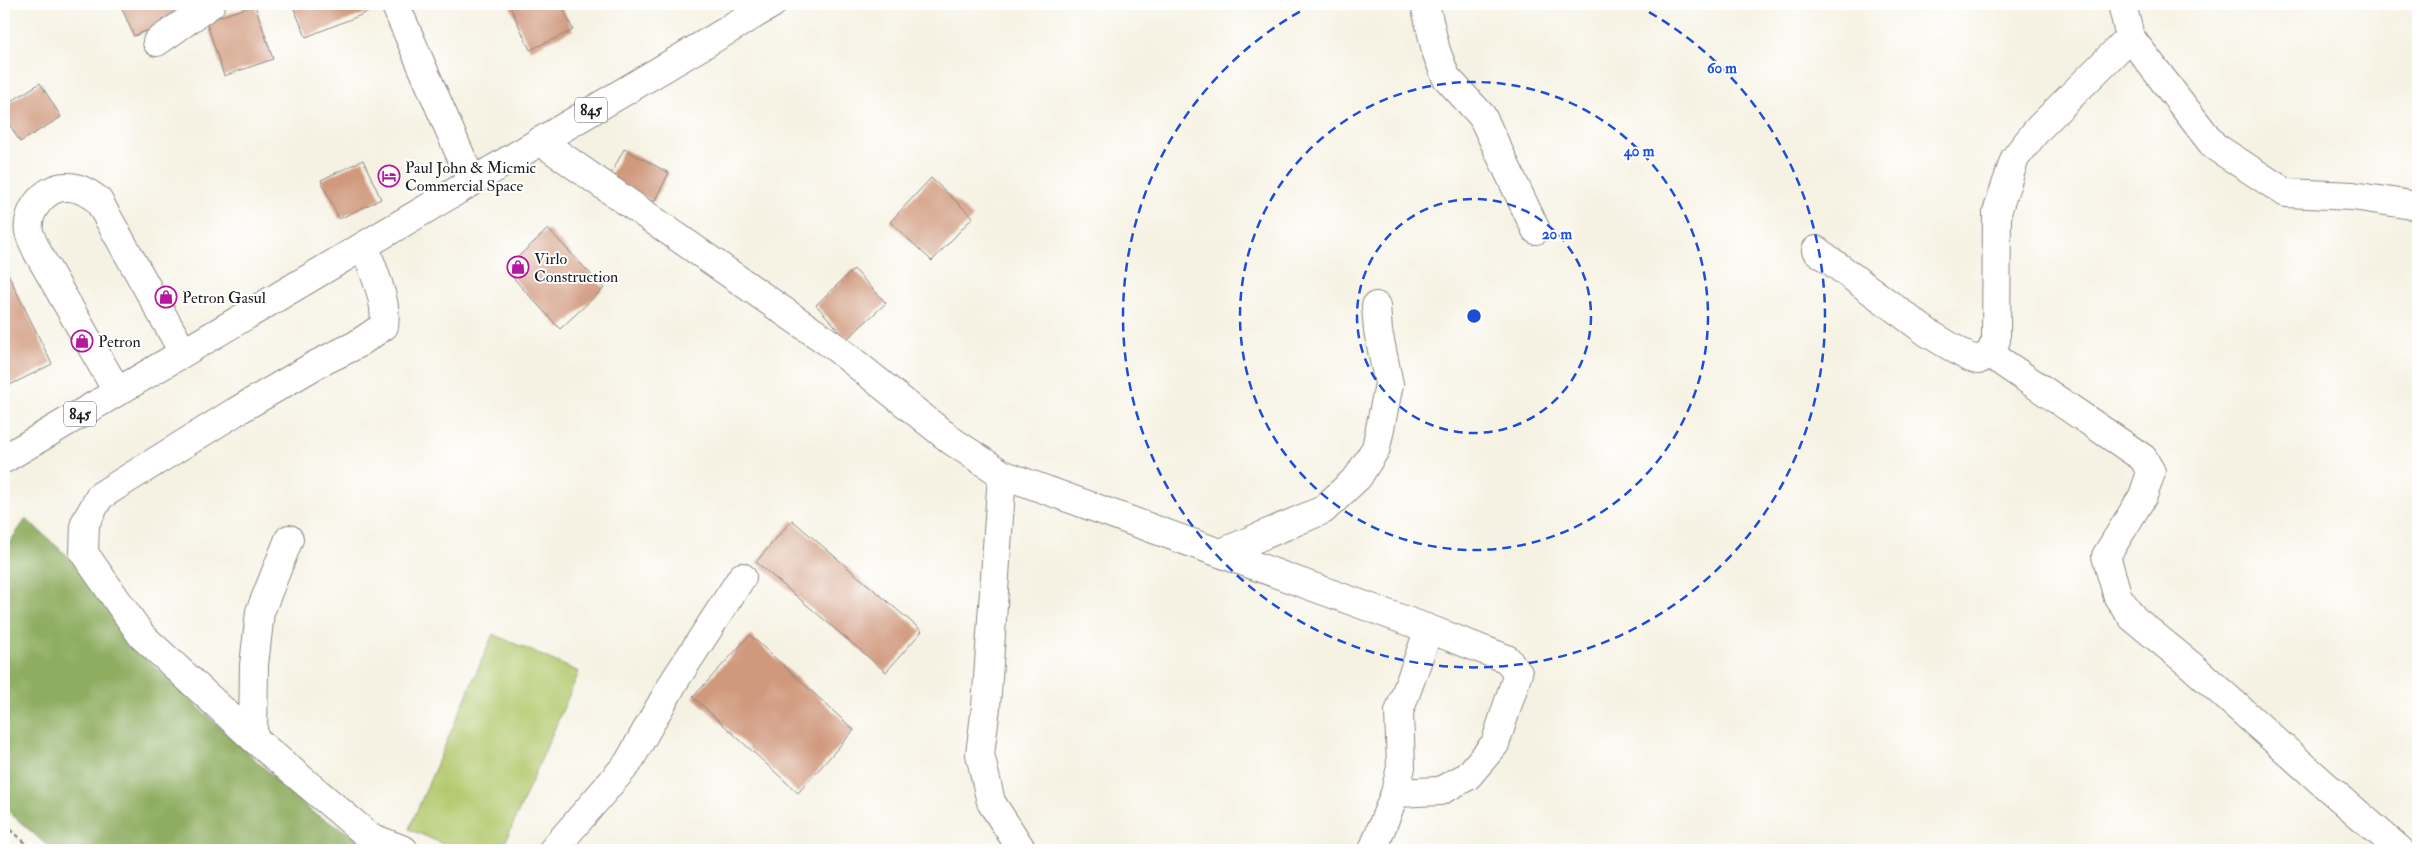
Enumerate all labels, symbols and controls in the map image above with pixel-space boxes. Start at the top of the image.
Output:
text: 60 m [1707,59,1737,78]
road number: 845 [575,98,607,122]
text: 40 m [1623,142,1655,161]
place label: Paul John & Micmic Commercial Space [405,158,537,197]
hotel icon: Paul John & Micmic Commercial Space [377,164,401,188]
text: 20 m [1542,225,1572,244]
place label: Virlo Construction [534,249,618,287]
shop icon: Virlo Construction [506,255,530,279]
shop icon: Petron Gasul [154,285,178,309]
place label: Petron Gasul [182,288,266,308]
centre of rings [1465,307,1483,325]
shop icon: Petron [70,329,94,353]
place label: Petron [98,332,141,352]
road number: 845 [64,402,96,426]

